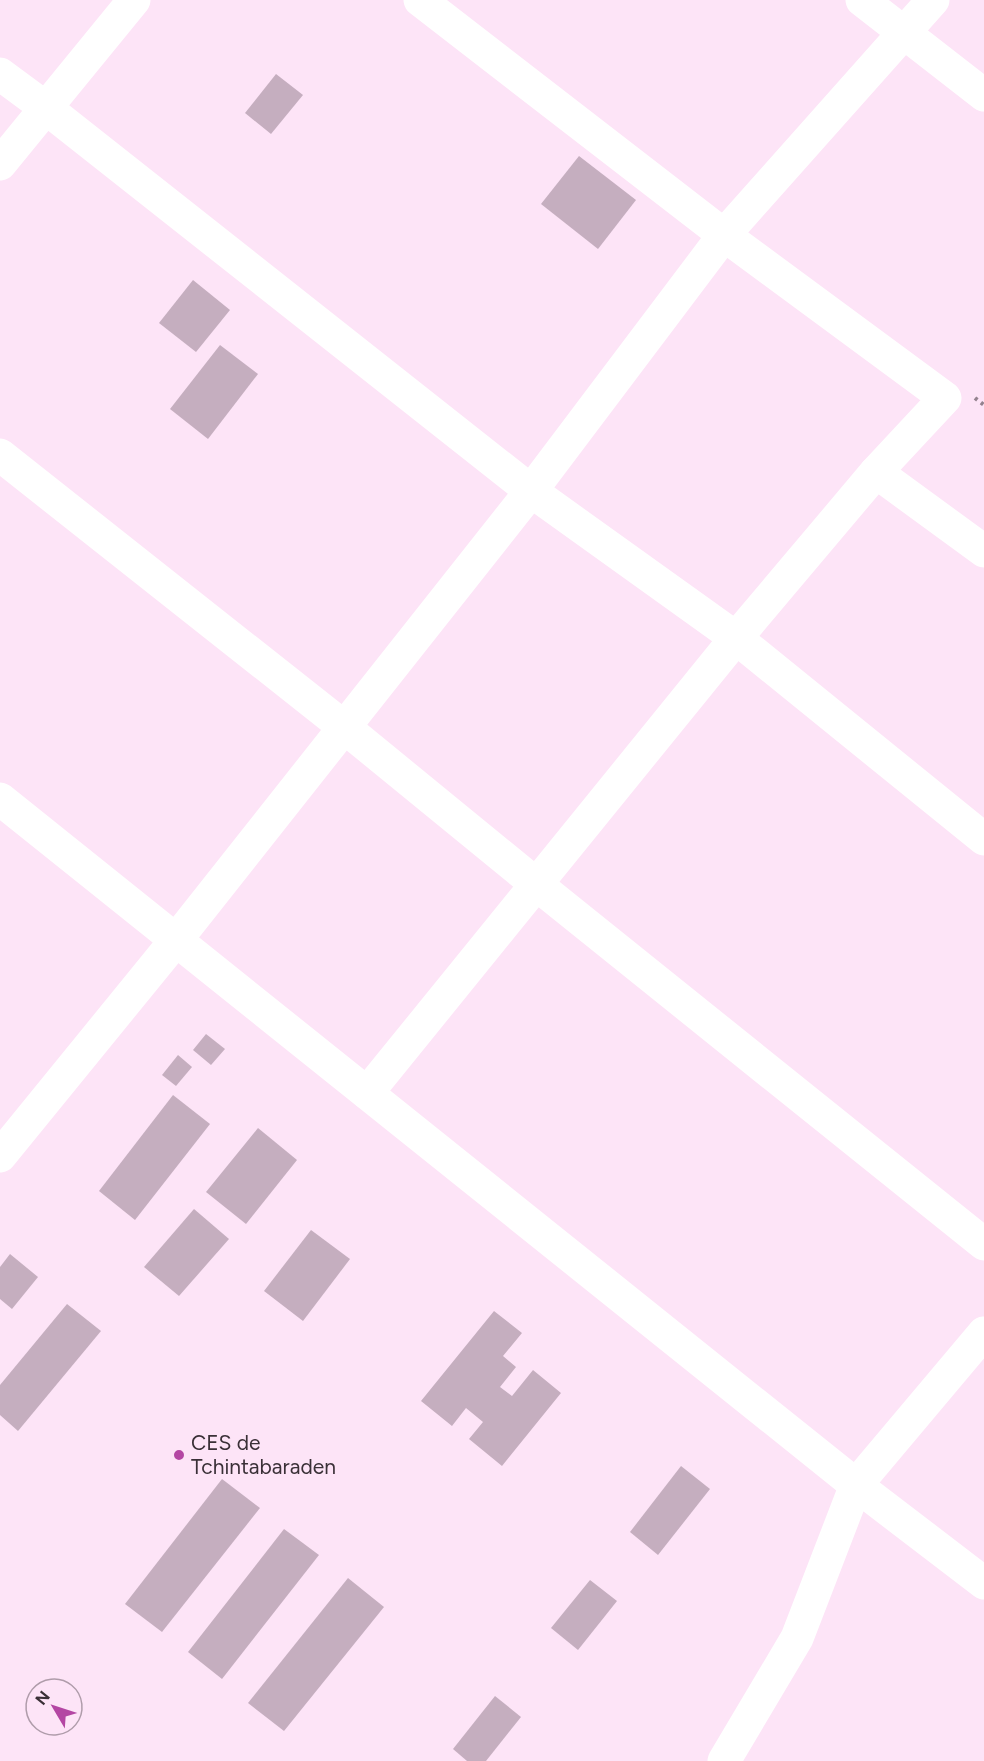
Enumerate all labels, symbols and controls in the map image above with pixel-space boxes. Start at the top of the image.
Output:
place label: CES de Tchintabaraden [191,1430,336,1479]
marker: CES de Tchintabaraden [172,1448,186,1462]
north arrow [24,1677,84,1737]
text: N [31,1687,54,1709]

